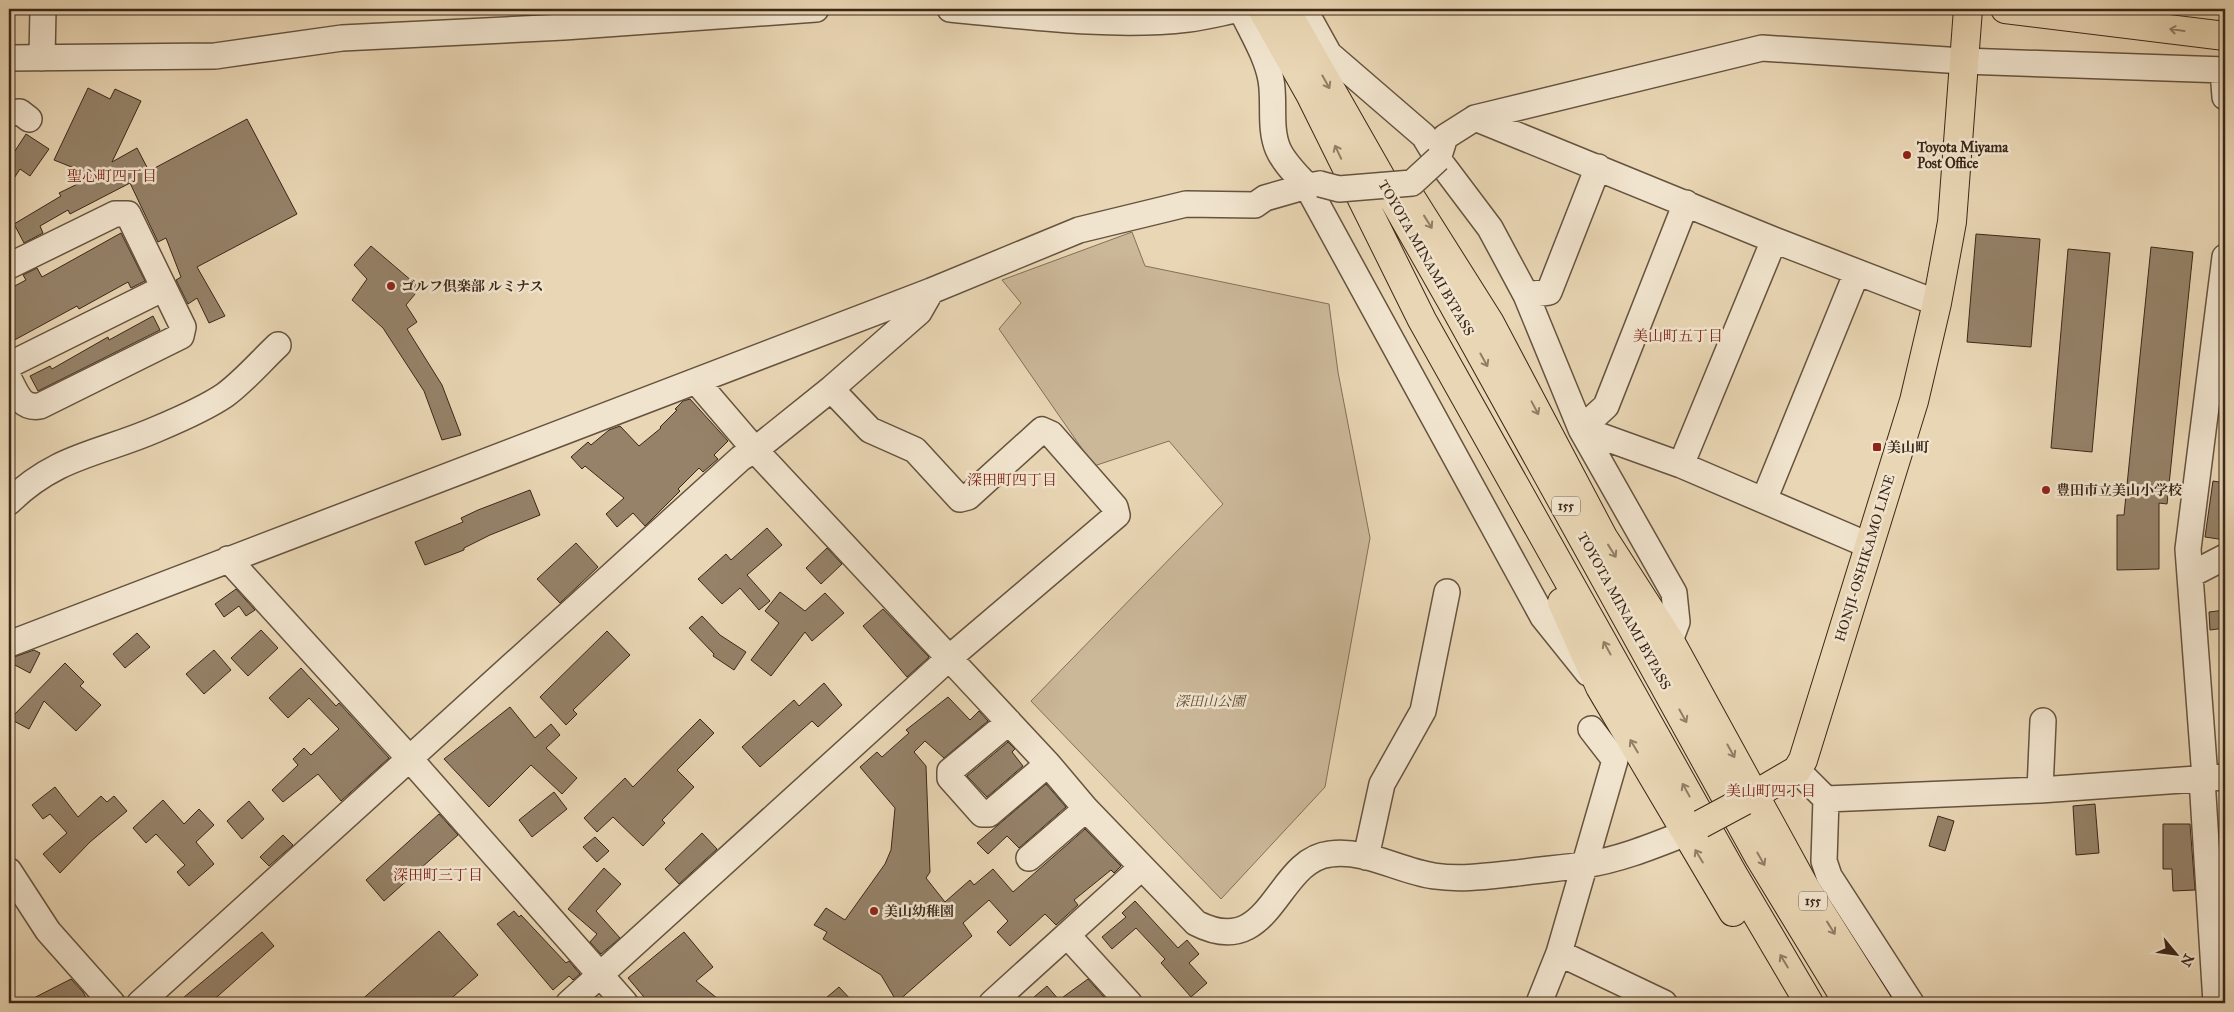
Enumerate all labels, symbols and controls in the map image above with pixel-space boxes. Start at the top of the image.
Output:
one-way arrow [2169,24,2185,34]
one-way arrow [1321,74,1331,89]
place label: Toyota Miyama Post Office [1916,139,2009,172]
one-way arrow [1332,144,1342,159]
marker: Toyota Miyama Post Office [1901,149,1913,161]
district label: 聖心町四丁目 [67,167,157,185]
street label: TOYOTA MINAMI BYPASS [1374,177,1478,339]
one-way arrow [1423,214,1433,228]
place label: ゴルフ倶楽部 ルミナス [401,278,543,295]
marker: ゴルフ倶楽部 ルミナス [385,280,397,292]
district label: 美山町五丁目 [1633,327,1723,345]
one-way arrow [1480,352,1490,367]
one-way arrow [1531,400,1540,415]
place label: 美山町 [1887,439,1930,456]
marker: 美山町 [1871,441,1883,453]
district label: 深田町四丁目 [967,471,1057,489]
street label: HONJI-OSHIKAMO LINE [1831,472,1900,644]
place label: 豊田市立美山小学校 [2056,482,2182,499]
marker: 豊田市立美山小学校 [2040,484,2052,496]
road number: 155 [1552,496,1580,516]
street label: TOYOTA MINAMI BYPASS [1574,529,1674,693]
one-way arrow [1608,543,1618,557]
one-way arrow [1602,641,1611,656]
park label: 深田山公園 [1175,693,1247,710]
one-way arrow [1679,708,1688,723]
one-way arrow [1629,738,1639,753]
one-way arrow [1726,743,1736,758]
district label: 美山町四丁目 [1726,782,1816,800]
one-way arrow [1681,783,1690,798]
one-way arrow [1694,849,1704,863]
one-way arrow [1756,851,1766,865]
district label: 深田町三丁目 [393,866,483,884]
road number: 155 [1799,891,1827,910]
place label: 美山幼稚園 [884,903,954,920]
marker: 美山幼稚園 [868,905,880,917]
one-way arrow [1826,921,1836,935]
north arrow [2152,930,2202,980]
text: N [2177,951,2197,969]
one-way arrow [1779,955,1789,969]

